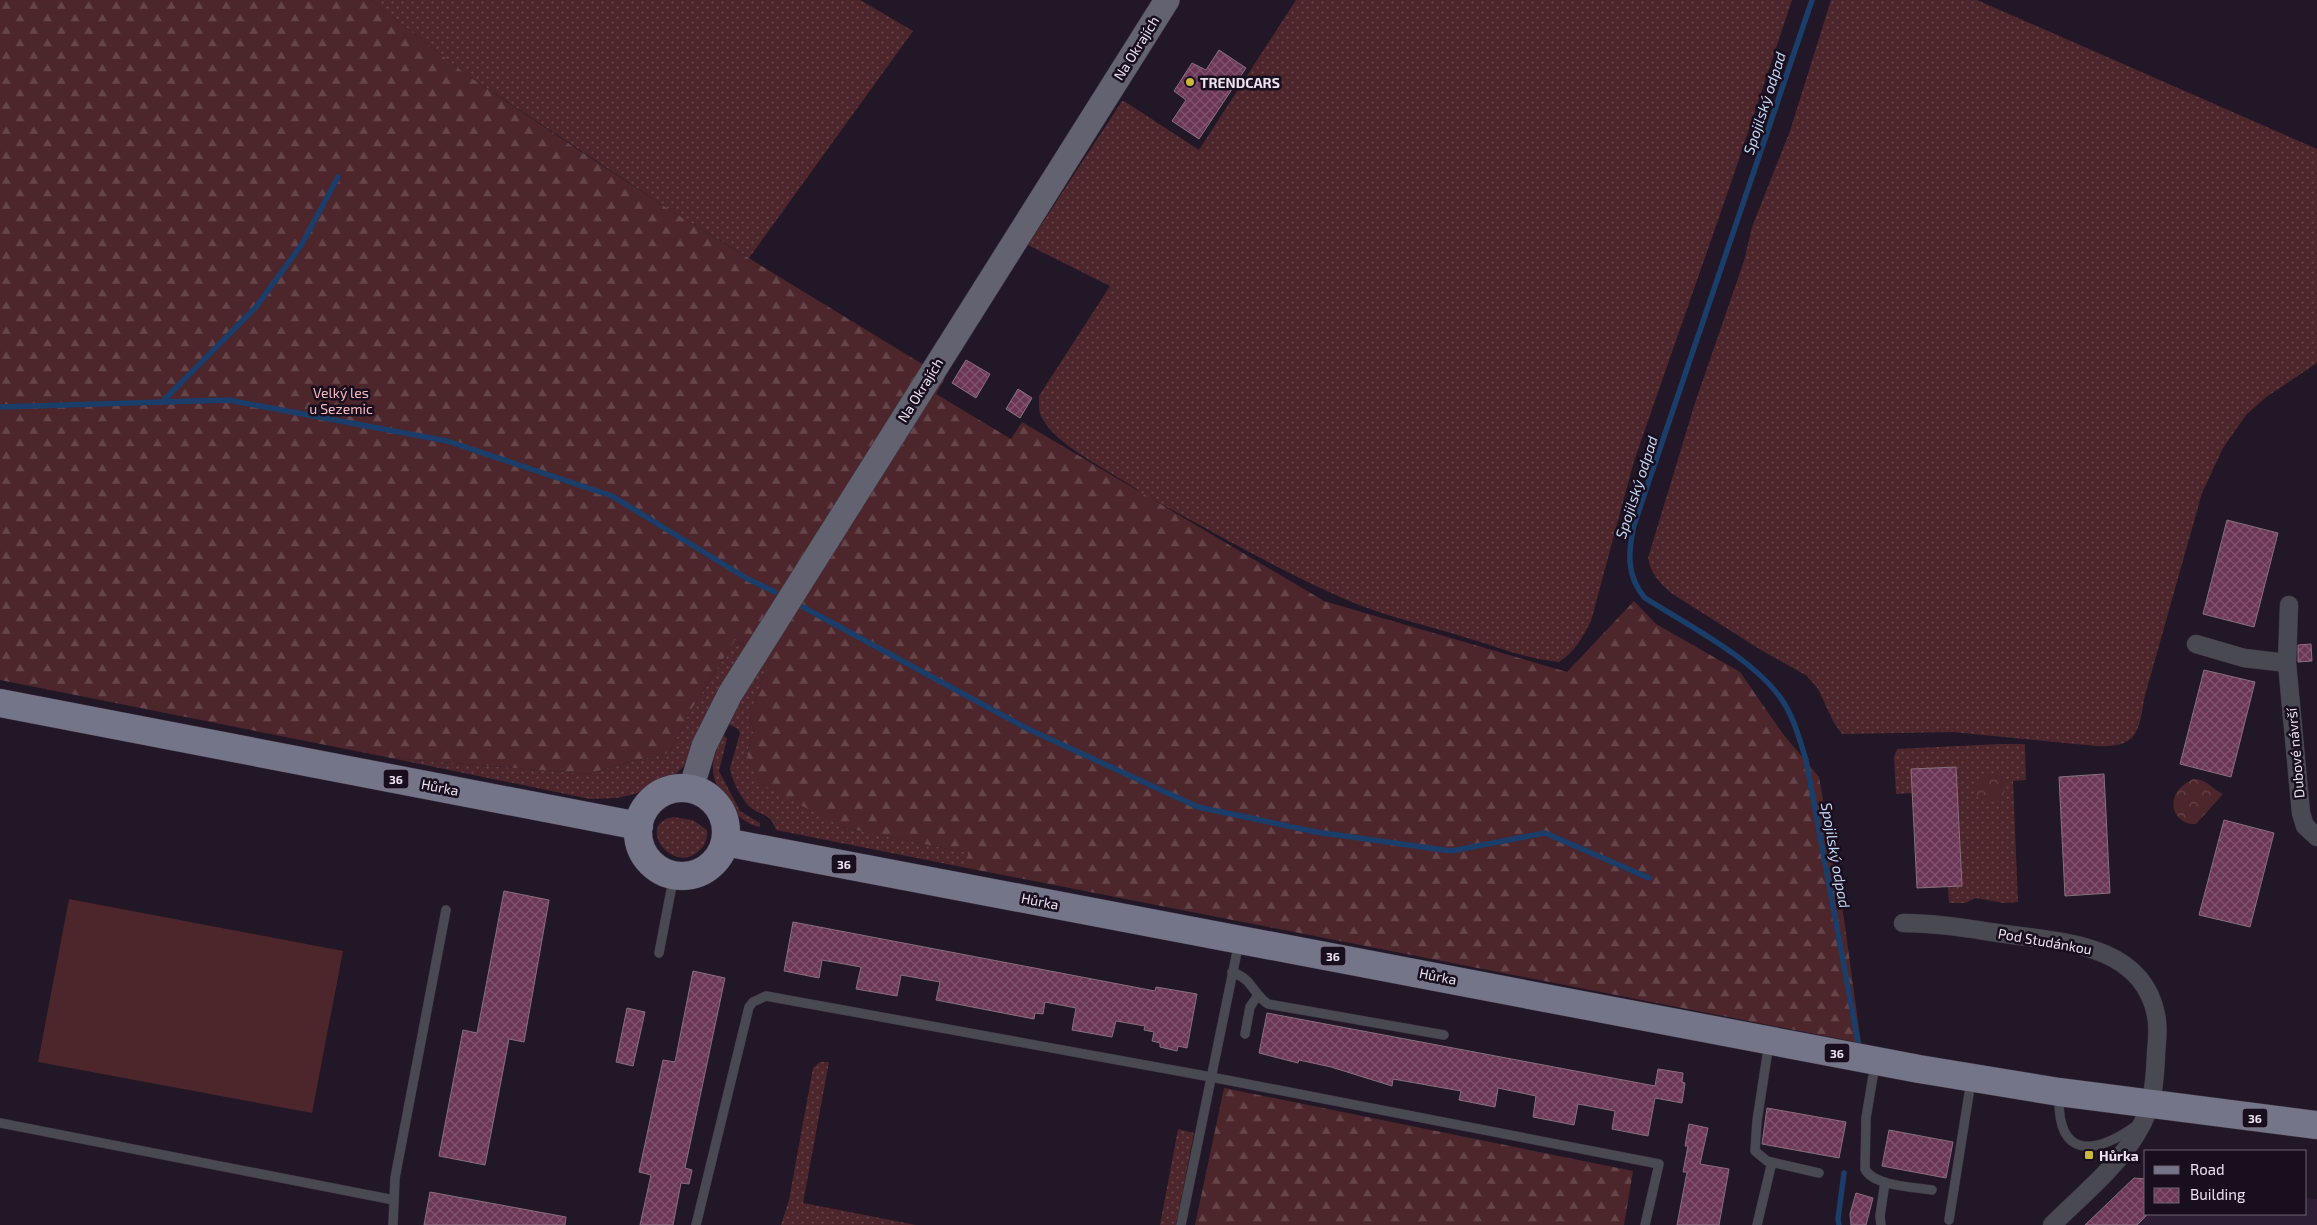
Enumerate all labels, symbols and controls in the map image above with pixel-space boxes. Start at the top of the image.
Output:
street label: Na Okrajích [1110,13,1162,83]
water label: Spojilský odpad [1739,49,1790,157]
place label: TRENDCARS [1200,74,1280,91]
marker: TRENDCARS [1184,76,1196,88]
street label: Na Okrajích [894,355,946,425]
park label: Velký les u Sezemic [309,384,373,417]
water label: Spojilský odpad [1611,433,1662,541]
street label: Dubové návrší [2283,707,2307,799]
road number: 36 [384,770,408,789]
street label: Hůrka [420,775,460,799]
water label: Spojilský odpad [1817,801,1854,910]
road number: 36 [832,854,856,874]
street label: Hůrka [1020,889,1060,913]
street label: Pod Studánkou [1997,924,2093,958]
road number: 36 [1320,946,1346,966]
street label: Hůrka [1418,964,1458,988]
road number: 36 [1824,1044,1850,1062]
road number: 36 [2242,1108,2268,1128]
place label: Hůrka [2099,1147,2139,1164]
marker: Hůrka [2083,1149,2095,1161]
legend [2144,1150,2307,1215]
text: Road [2190,1160,2225,1178]
text: Building [2190,1185,2246,1203]

